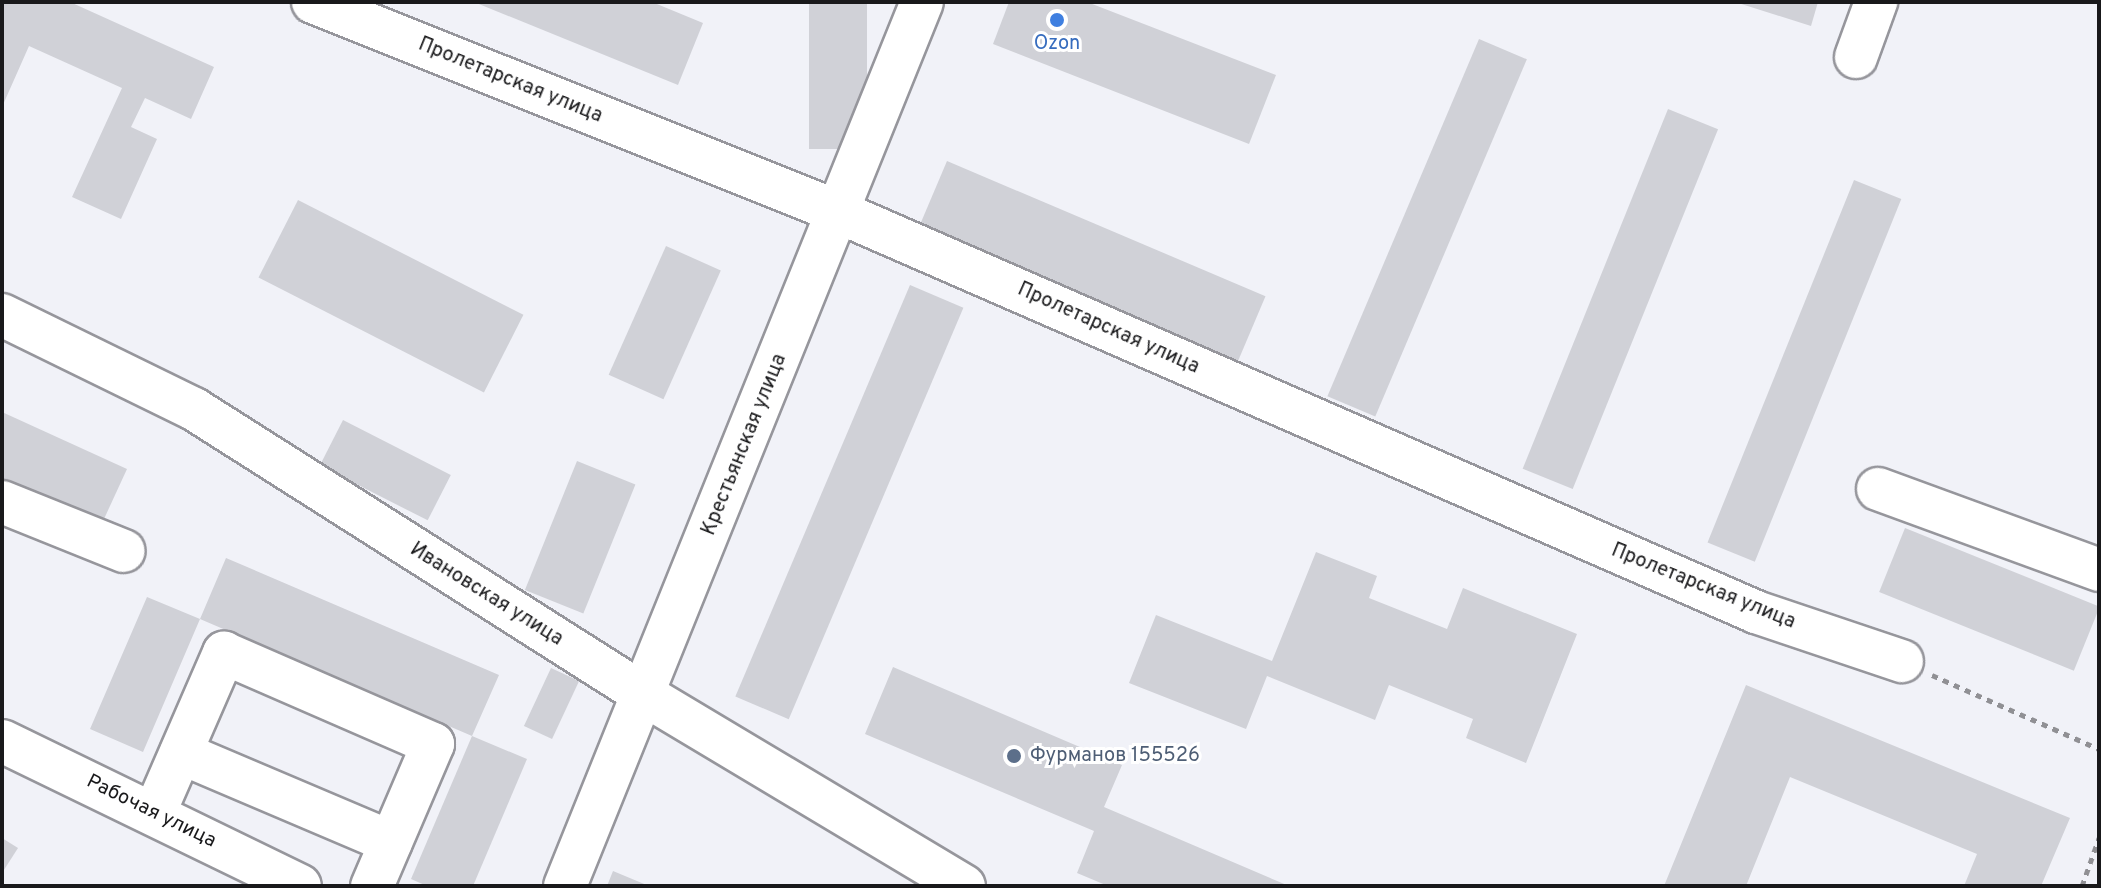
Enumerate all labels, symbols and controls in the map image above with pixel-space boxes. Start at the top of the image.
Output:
marker: Ozon [1048,11,1066,29]
place label: Ozon [1034,32,1080,56]
street label: Пролетарская улица [414,33,606,129]
street label: Пролетарская улица [1013,278,1203,380]
street label: Крестьянская улица [698,351,792,539]
street label: Ивановская улица [405,538,567,652]
street label: Пролетарская улица [1607,539,1799,635]
place label: Фурманов 155526 [1030,744,1200,768]
marker: Фурманов 155526 [1005,747,1023,765]
street label: Рабочая улица [82,770,220,854]

